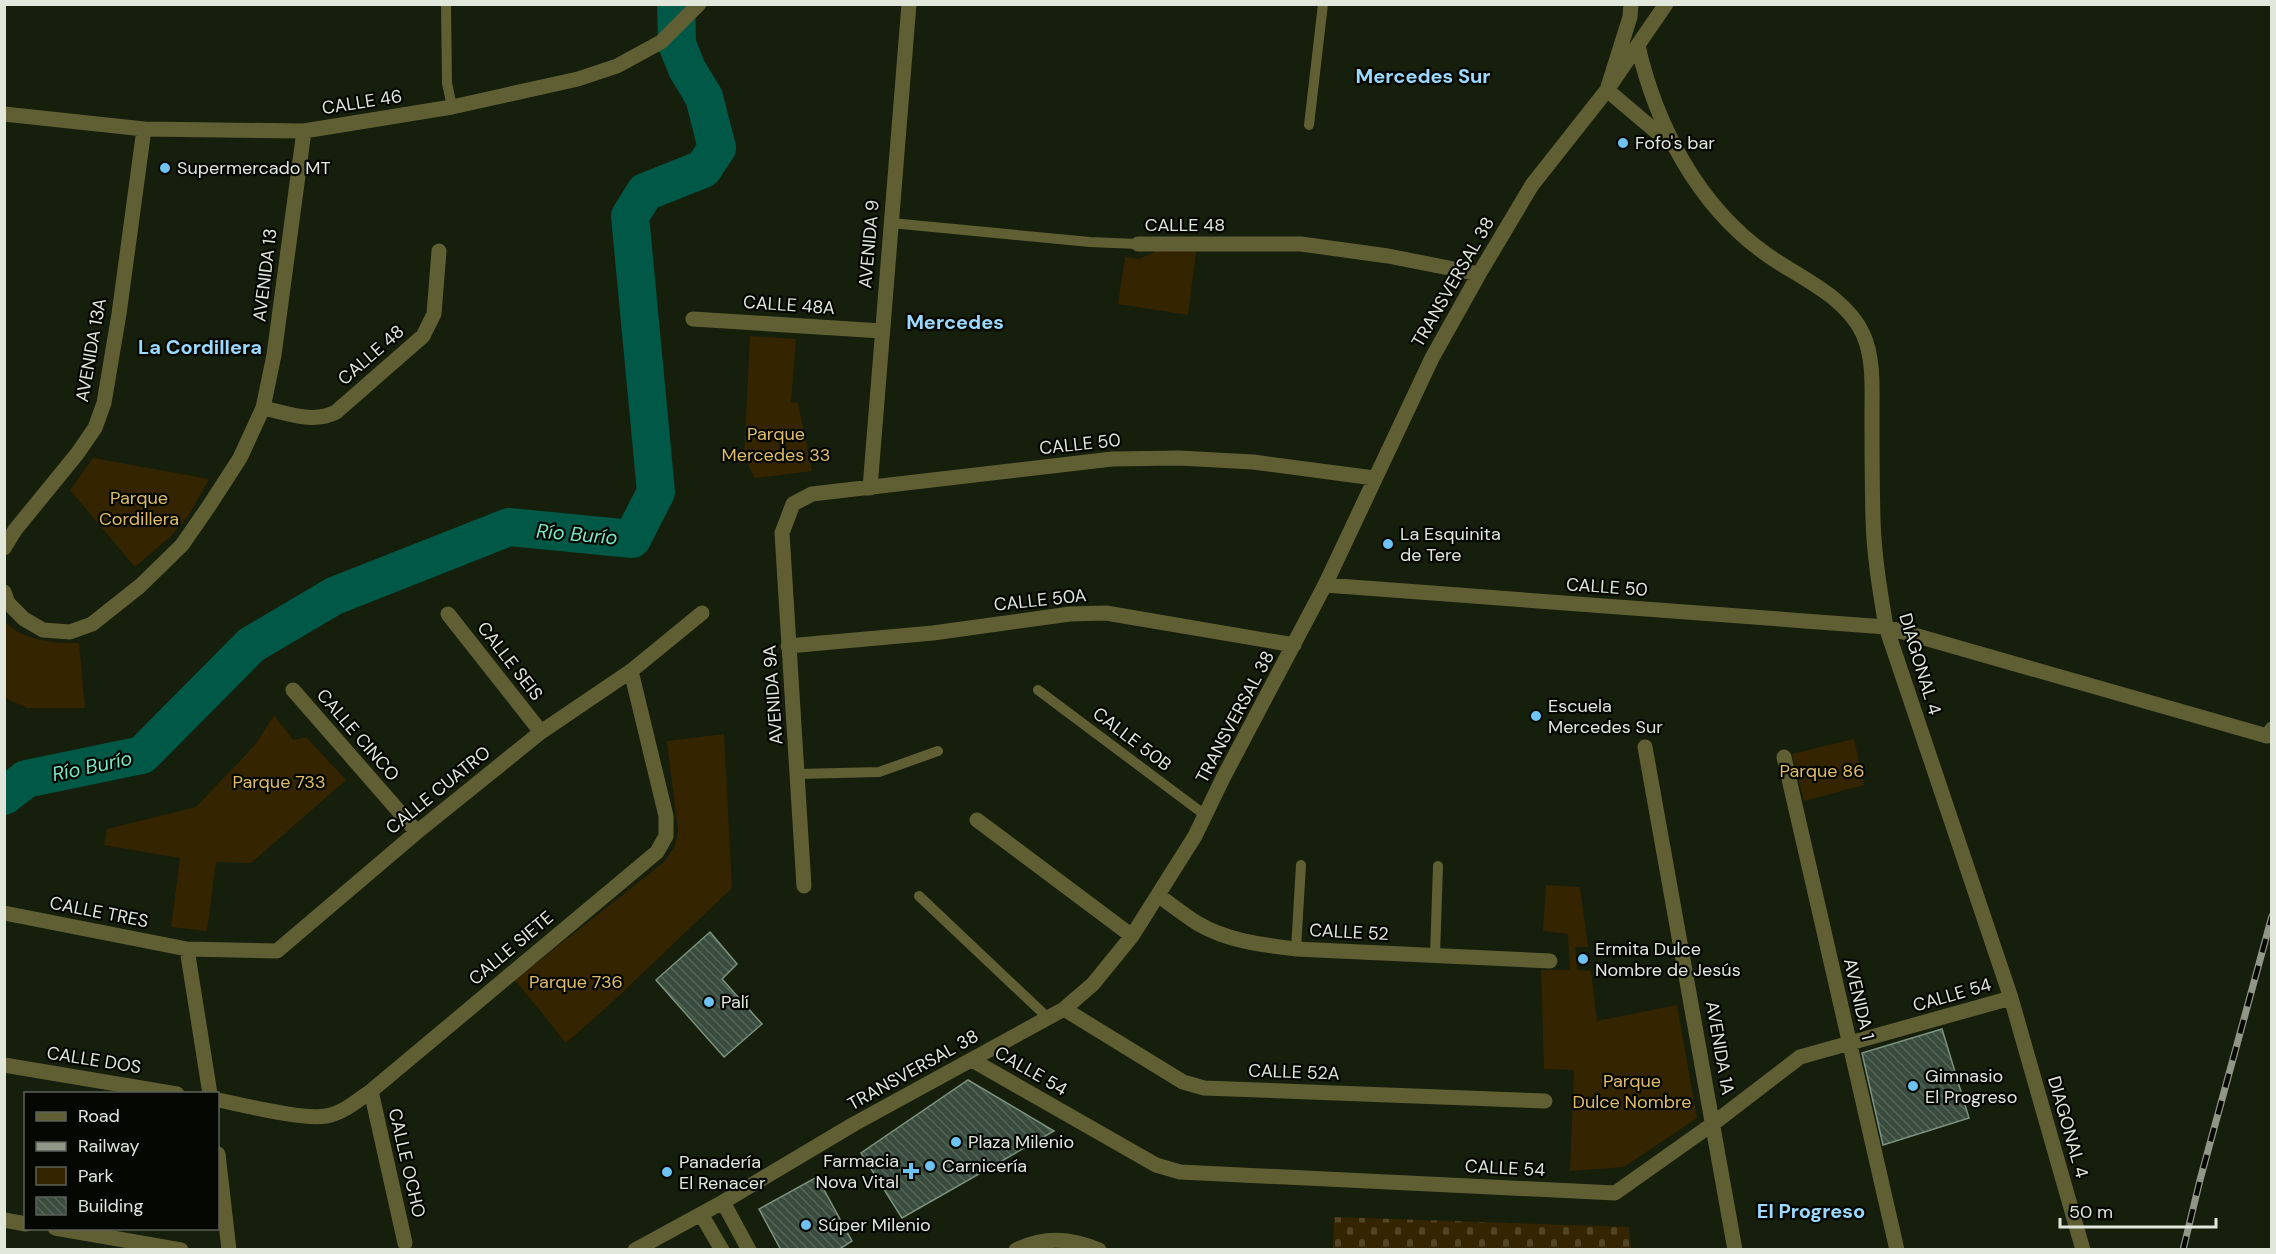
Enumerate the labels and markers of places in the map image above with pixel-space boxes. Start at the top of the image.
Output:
place label: Fofo's bar [1635,131,1715,155]
marker: Fofo's bar [1616,136,1630,150]
place label: Supermercado MT [177,156,331,180]
marker: Supermercado MT [158,161,172,175]
place label: La Esquinita de Tere [1400,522,1501,567]
marker: La Esquinita de Tere [1381,537,1395,551]
place label: Escuela Mercedes Sur [1548,694,1663,739]
marker: Escuela Mercedes Sur [1529,709,1543,723]
place label: Ermita Dulce Nombre de Jesús [1595,937,1741,982]
marker: Ermita Dulce Nombre de Jesús [1576,952,1590,966]
place label: Palí [721,990,749,1014]
marker: Palí [702,995,716,1009]
place label: Gimnasio El Progreso [1925,1064,2017,1109]
marker: Gimnasio El Progreso [1906,1079,1920,1093]
place label: Plaza Milenio [968,1130,1074,1154]
marker: Plaza Milenio [949,1135,963,1149]
place label: Farmacia Nova Vital [815,1149,899,1194]
place label: Panadería El Renacer [679,1150,766,1195]
place label: Carnicería [942,1154,1027,1178]
marker: Carnicería [923,1159,937,1173]
marker: Farmacia Nova Vital [904,1164,918,1178]
marker: Panadería El Renacer [660,1165,674,1179]
place label: Súper Milenio [818,1213,931,1237]
marker: Súper Milenio [799,1218,813,1232]

